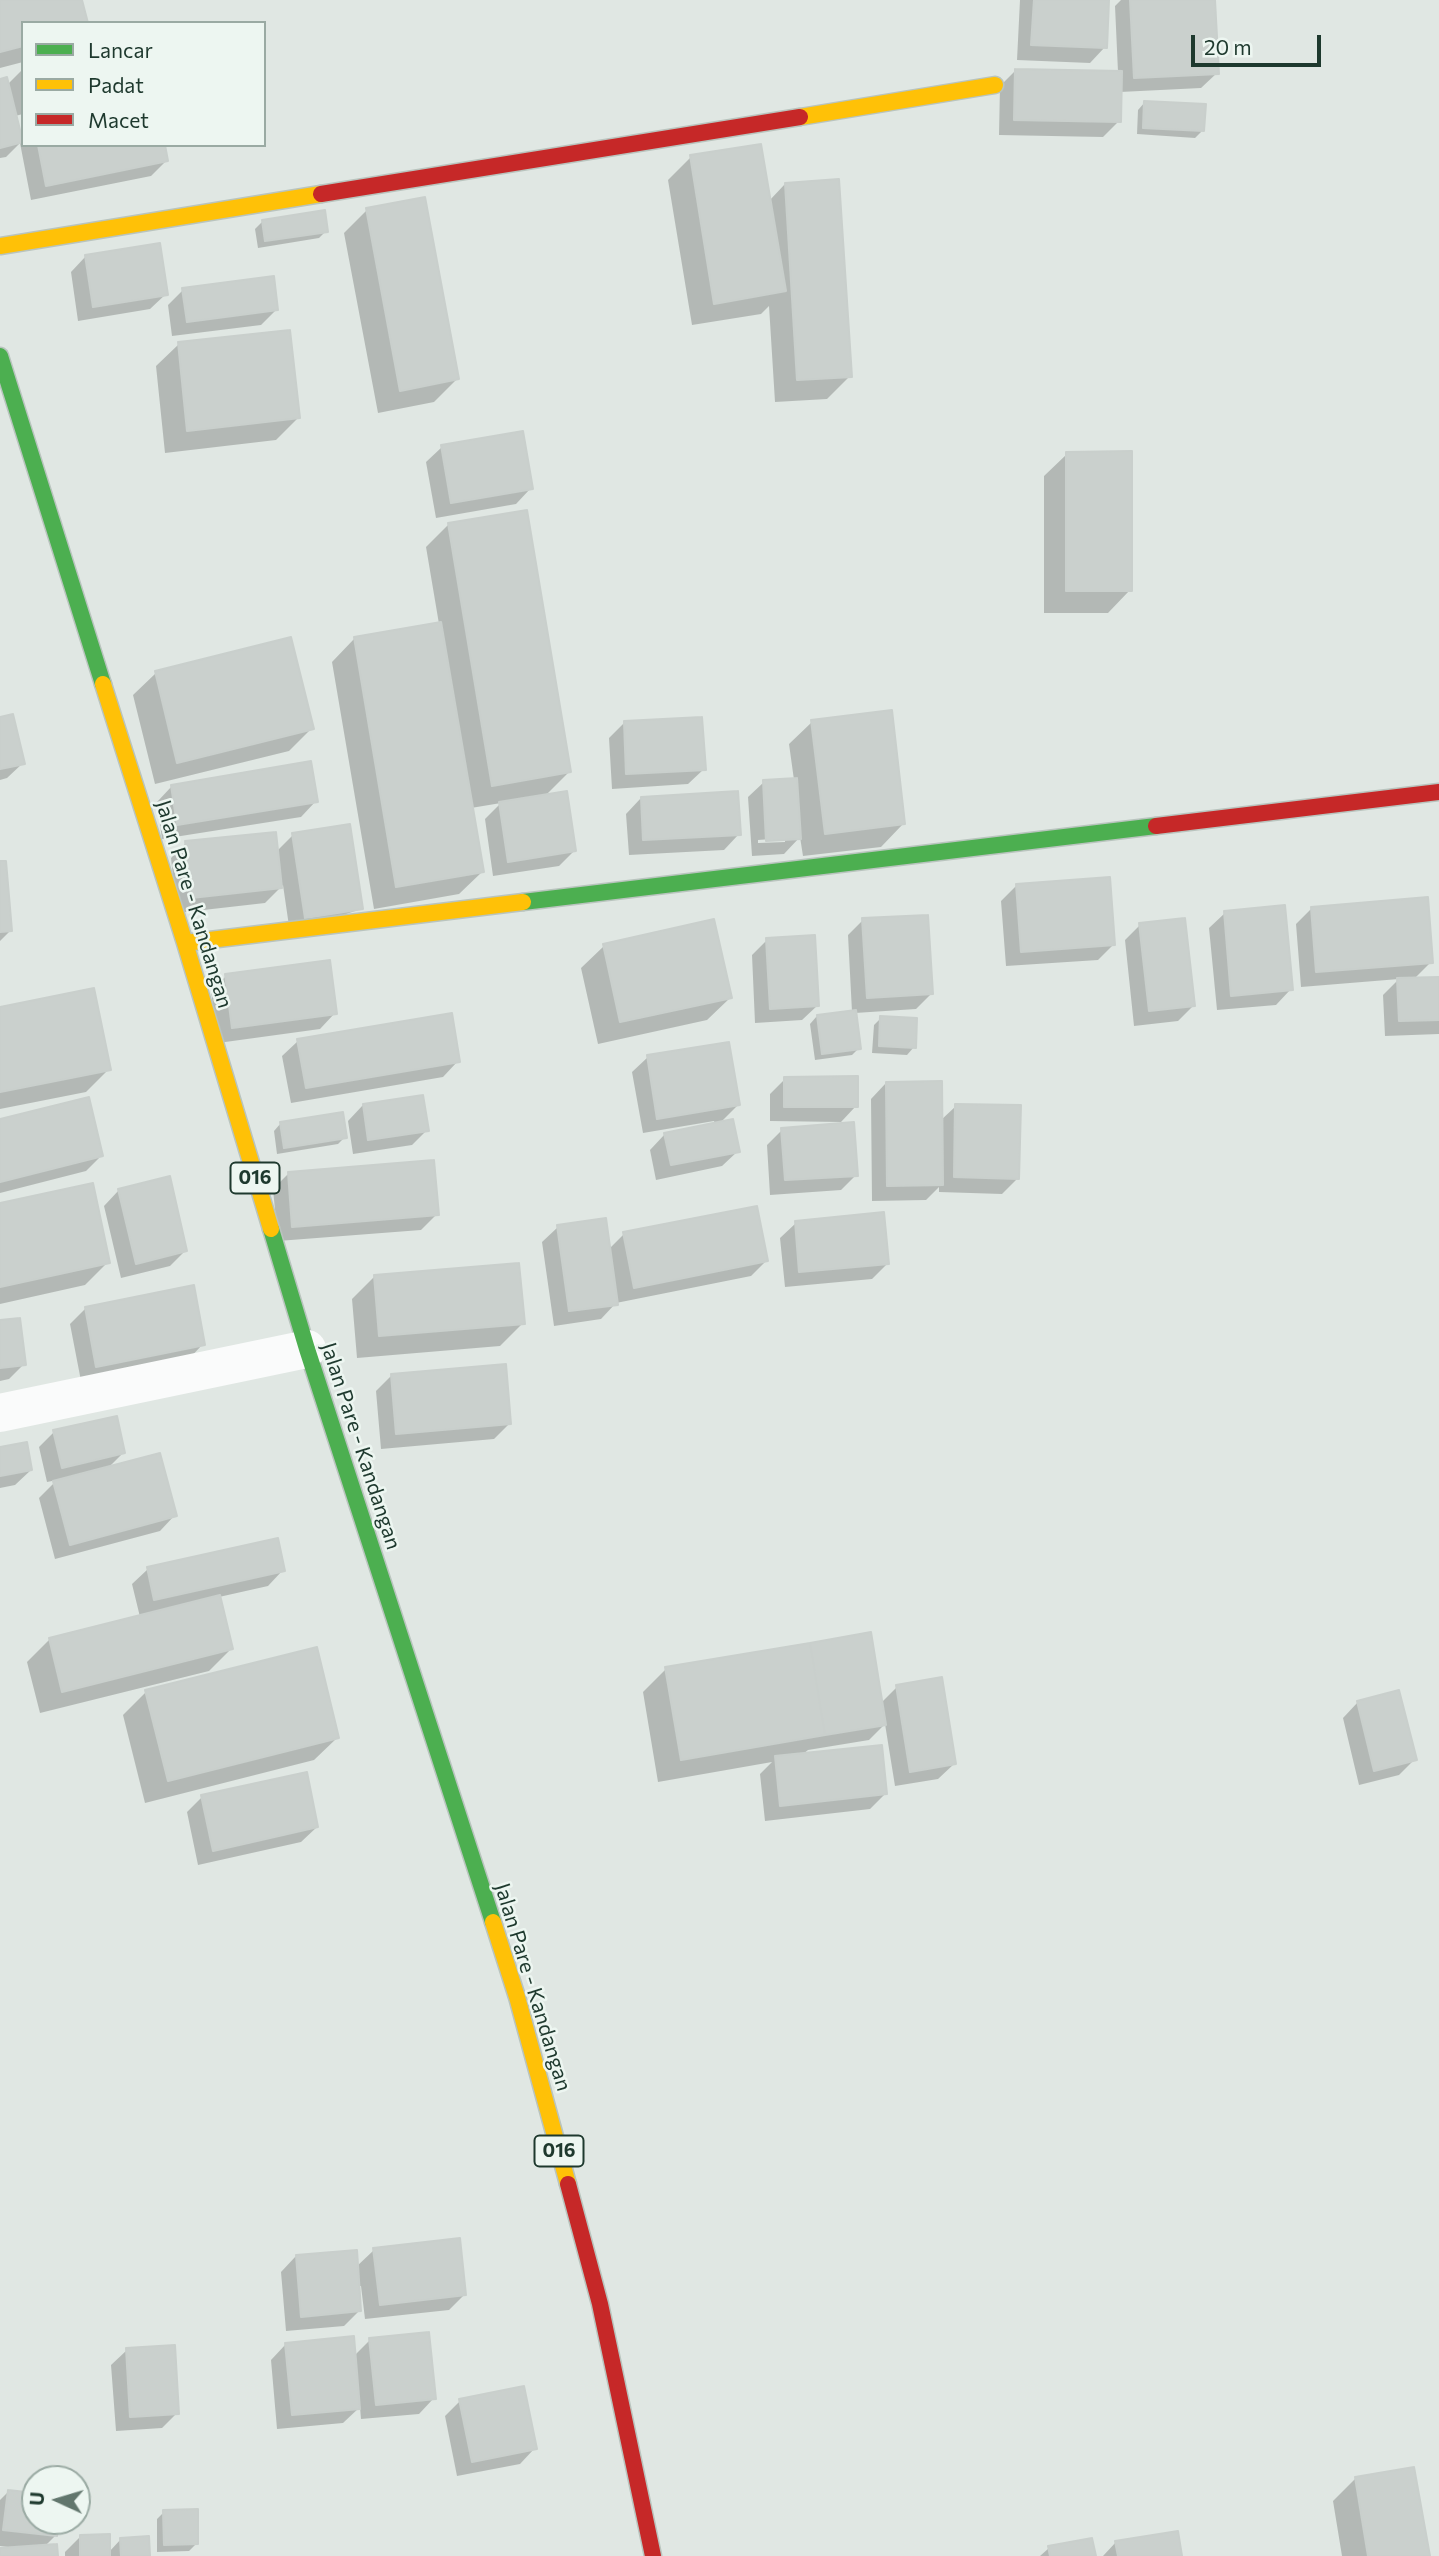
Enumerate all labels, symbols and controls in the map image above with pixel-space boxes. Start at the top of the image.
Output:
legend [21,21,266,147]
scale bar [1194,21,1324,65]
text: 20 m [1204,34,1252,59]
text: Lancar [88,37,153,62]
text: Padat [88,72,144,97]
text: Macet [88,107,149,132]
street label: Jalan Pare - Kandangan [150,797,238,1011]
road number: 016 [230,1162,280,1194]
street label: Jalan Pare - Kandangan [316,1339,406,1553]
street label: Jalan Pare - Kandangan [489,1880,577,2094]
road number: 016 [534,2136,584,2166]
north arrow [21,2465,91,2535]
text: U [25,2491,49,2506]

